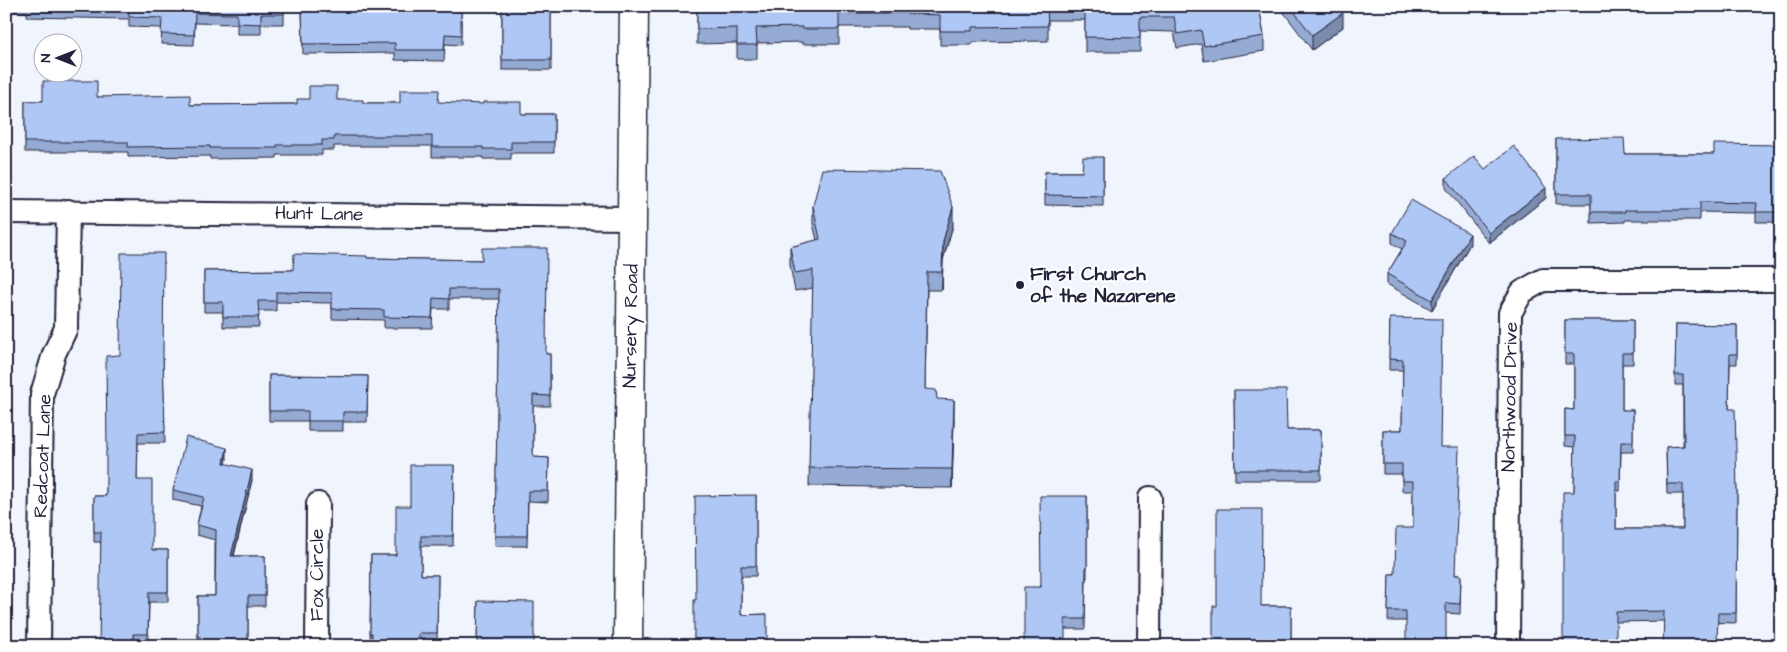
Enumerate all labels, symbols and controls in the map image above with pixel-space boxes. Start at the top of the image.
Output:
north arrow [32,32,82,82]
text: N [36,53,56,62]
street label: Hunt Lane [274,200,364,228]
place label: First Church of the Nazarene [1030,261,1176,310]
street label: Nursery Road [616,264,647,388]
marker: First Church of the Nazarene [1014,279,1026,291]
street label: Northwood Drive [1495,322,1525,472]
street label: Redcoat Lane [27,394,59,518]
street label: Fox Circle [304,529,331,621]

